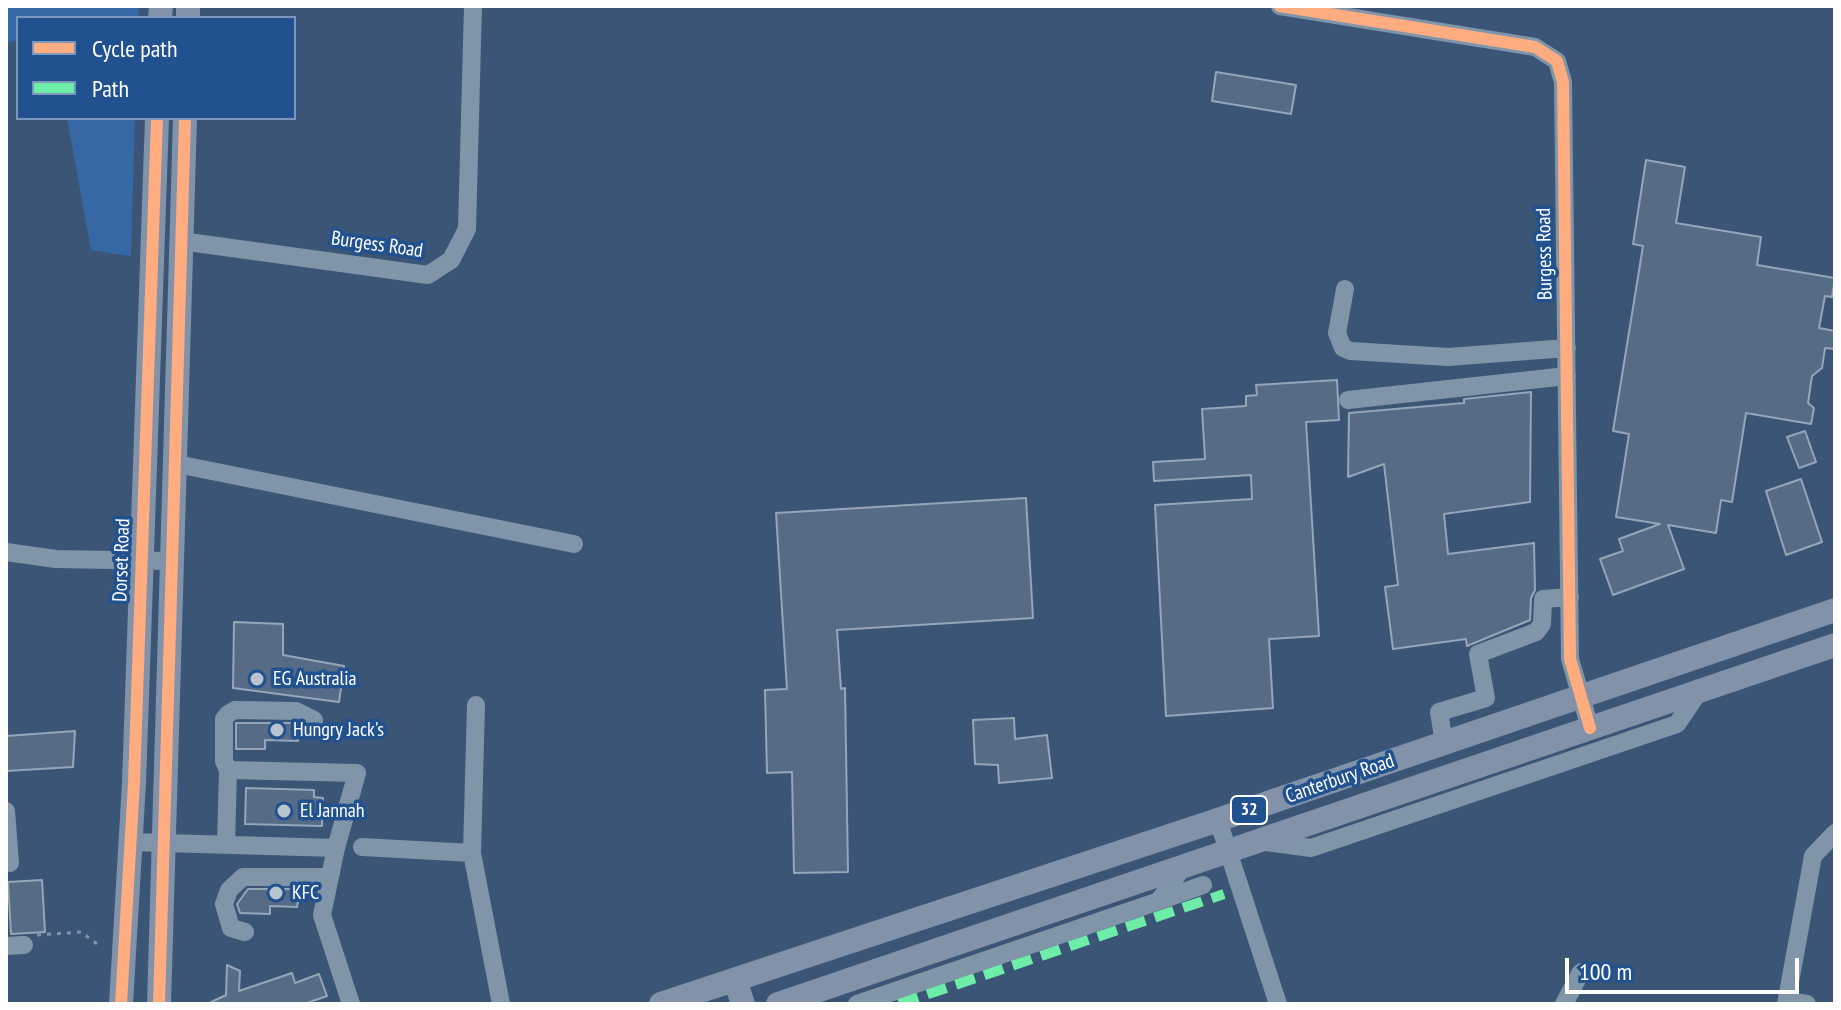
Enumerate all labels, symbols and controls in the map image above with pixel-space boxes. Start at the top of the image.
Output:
legend [16,16,296,120]
text: Cycle path [92,33,178,64]
text: Path [92,73,129,104]
street label: Burgess Road [1532,208,1558,300]
street label: Burgess Road [330,227,424,263]
street label: Dorset Road [109,518,135,602]
place label: EG Australia [273,667,357,691]
marker: EG Australia [248,670,266,688]
place label: Hungry Jack's [293,718,384,742]
marker: Hungry Jack's [268,721,286,739]
street label: Canterbury Road [1282,749,1398,809]
road number: 32 [1231,796,1267,824]
place label: El Jannah [300,799,365,823]
marker: El Jannah [275,802,293,820]
place label: KFC [292,881,319,905]
marker: KFC [267,884,285,902]
scale bar [1569,942,1803,992]
text: 100 m [1579,956,1632,987]

